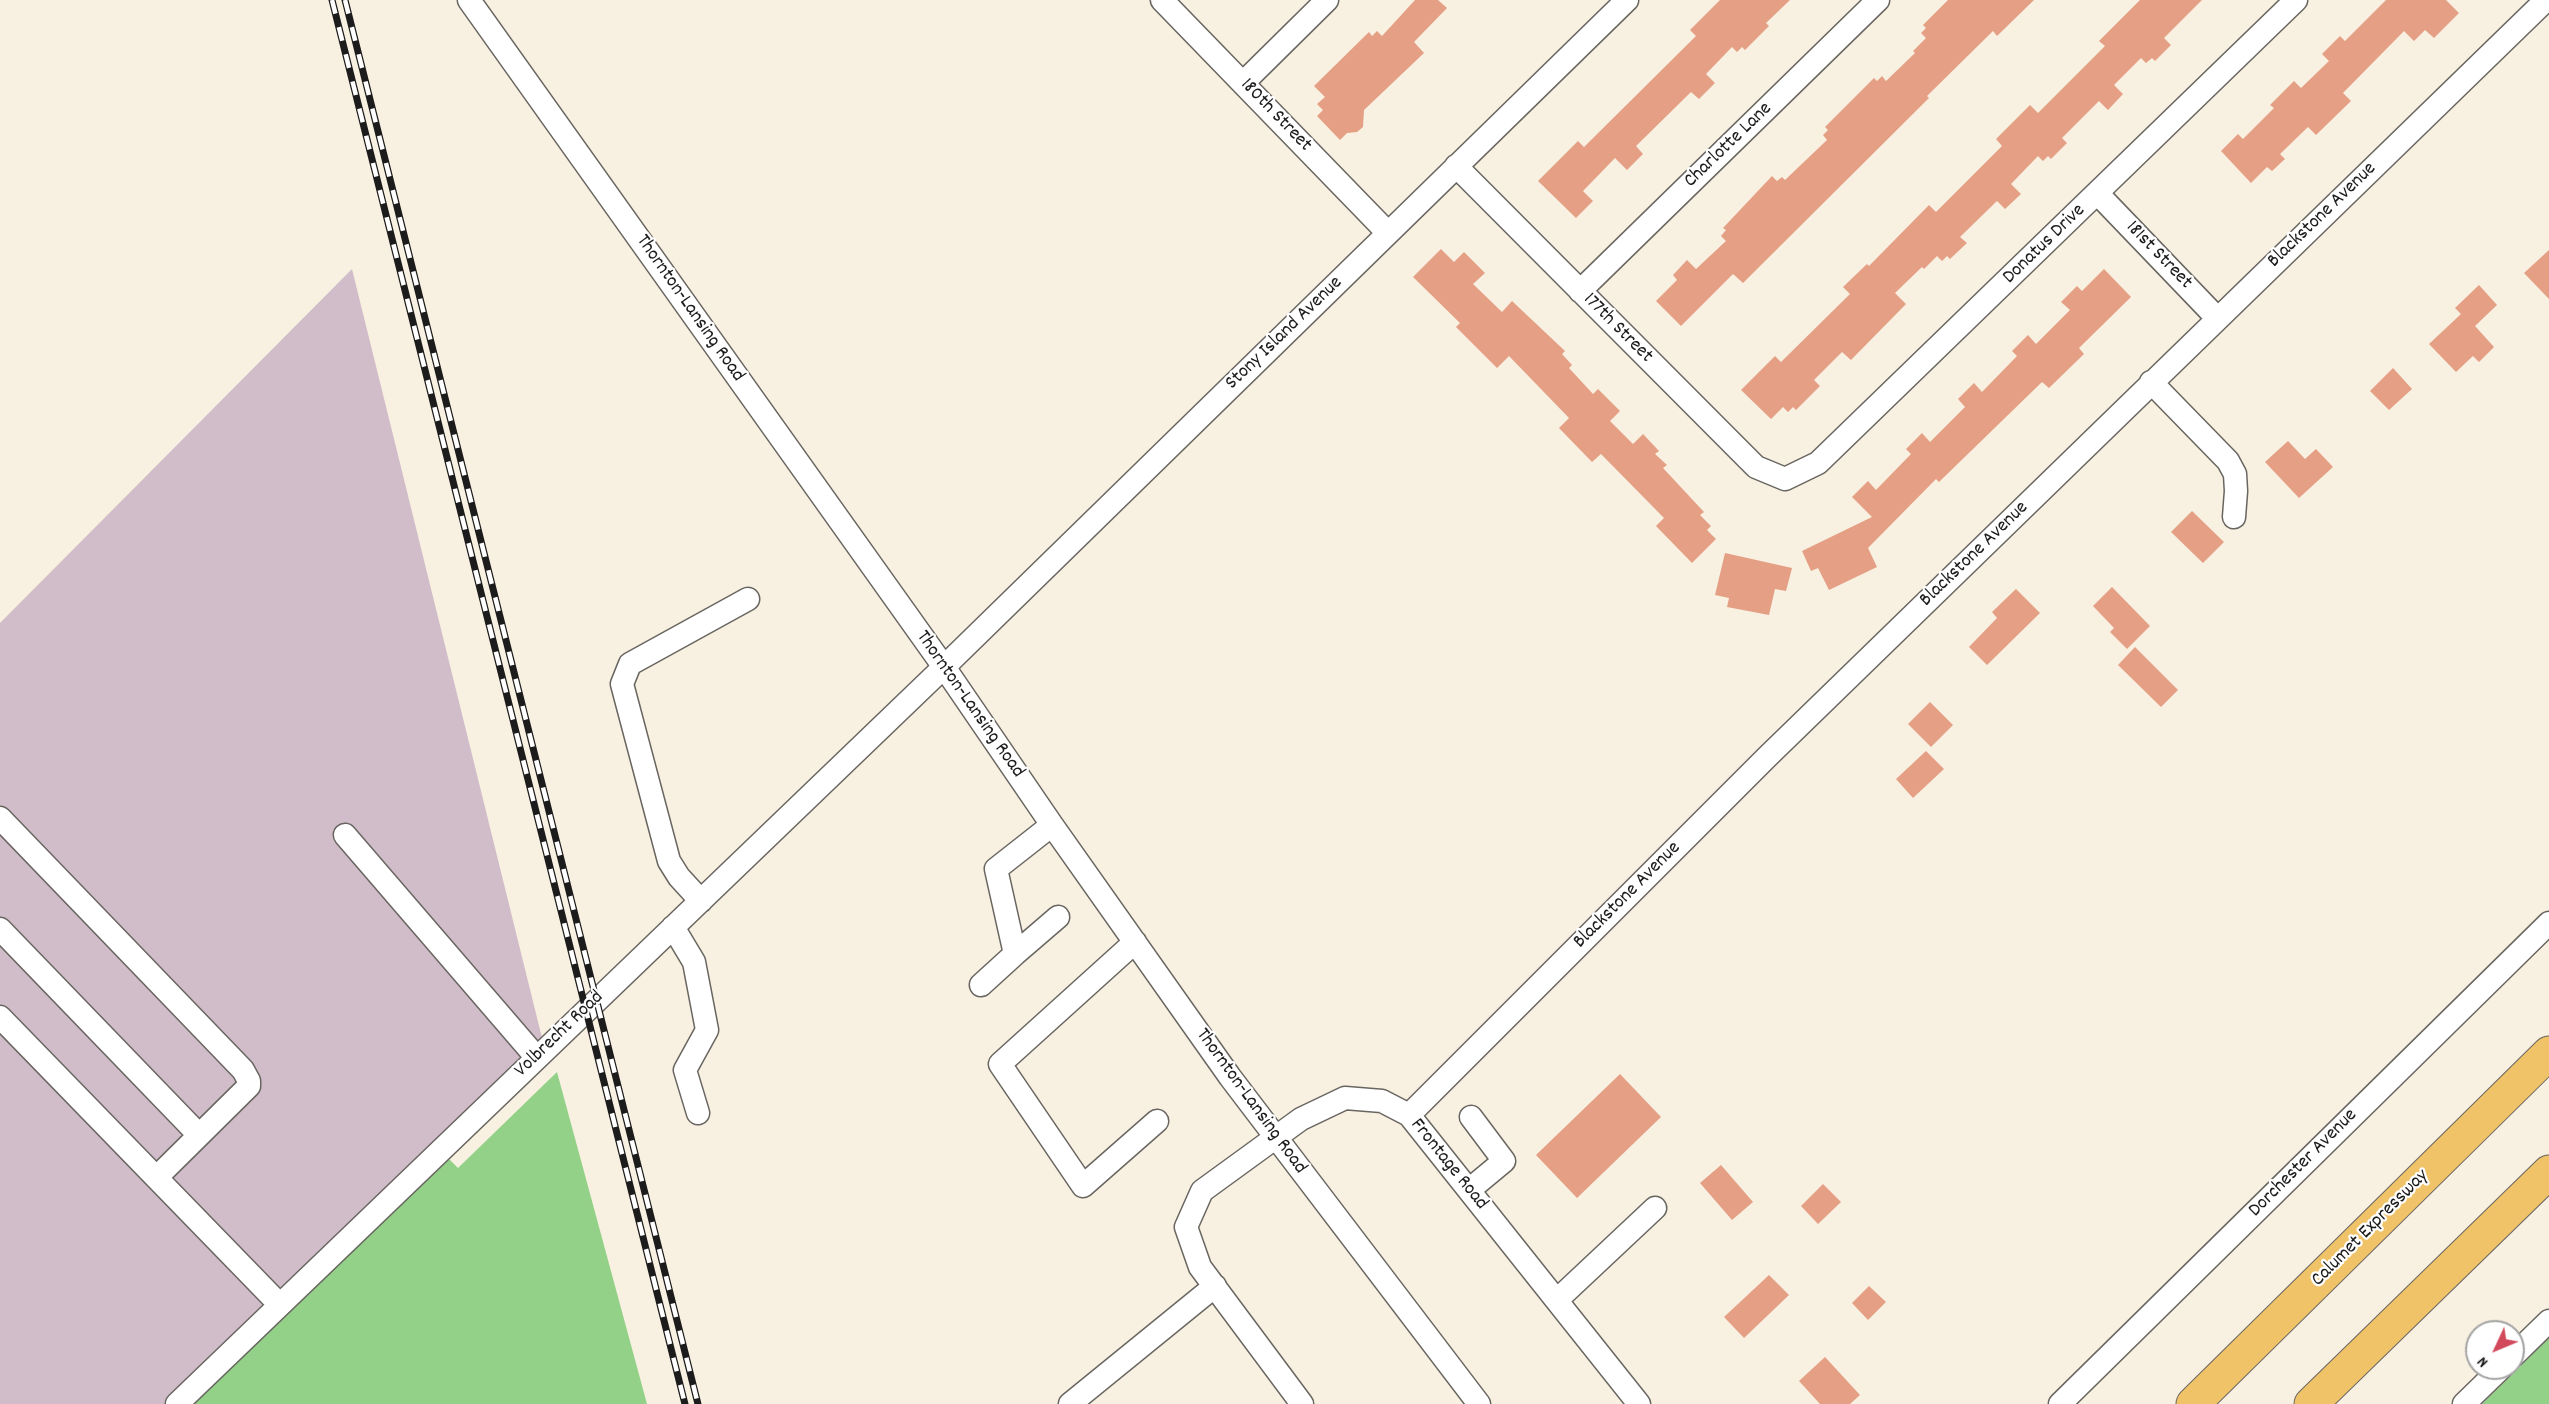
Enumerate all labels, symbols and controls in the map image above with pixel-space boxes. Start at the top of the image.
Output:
street label: 180th Street [1234,74,1316,158]
street label: Charlotte Lane [1680,98,1778,194]
street label: Blackstone Avenue [2264,158,2382,274]
street label: Donatus Drive [1999,200,2091,290]
street label: 181st Street [2120,217,2196,295]
street label: Thornton-Lansing Road [629,231,749,387]
street label: Stony Island Avenue [1221,272,1349,396]
street label: 177th Street [1577,289,1657,369]
street label: Blackstone Avenue [1916,497,2034,613]
street label: Thornton-Lansing Road [909,627,1029,783]
street label: Blackstone Avenue [1569,837,1687,955]
street label: Volbrecht Road [510,987,610,1083]
street label: Thornton-Lansing Road [1189,1025,1311,1179]
street label: Dorchester Avenue [2245,1105,2363,1223]
street label: Frontage Road [1404,1114,1492,1216]
street label: Calumet Expressway [2307,1165,2435,1293]
north arrow [2465,1320,2525,1380]
text: N [2472,1351,2494,1372]

